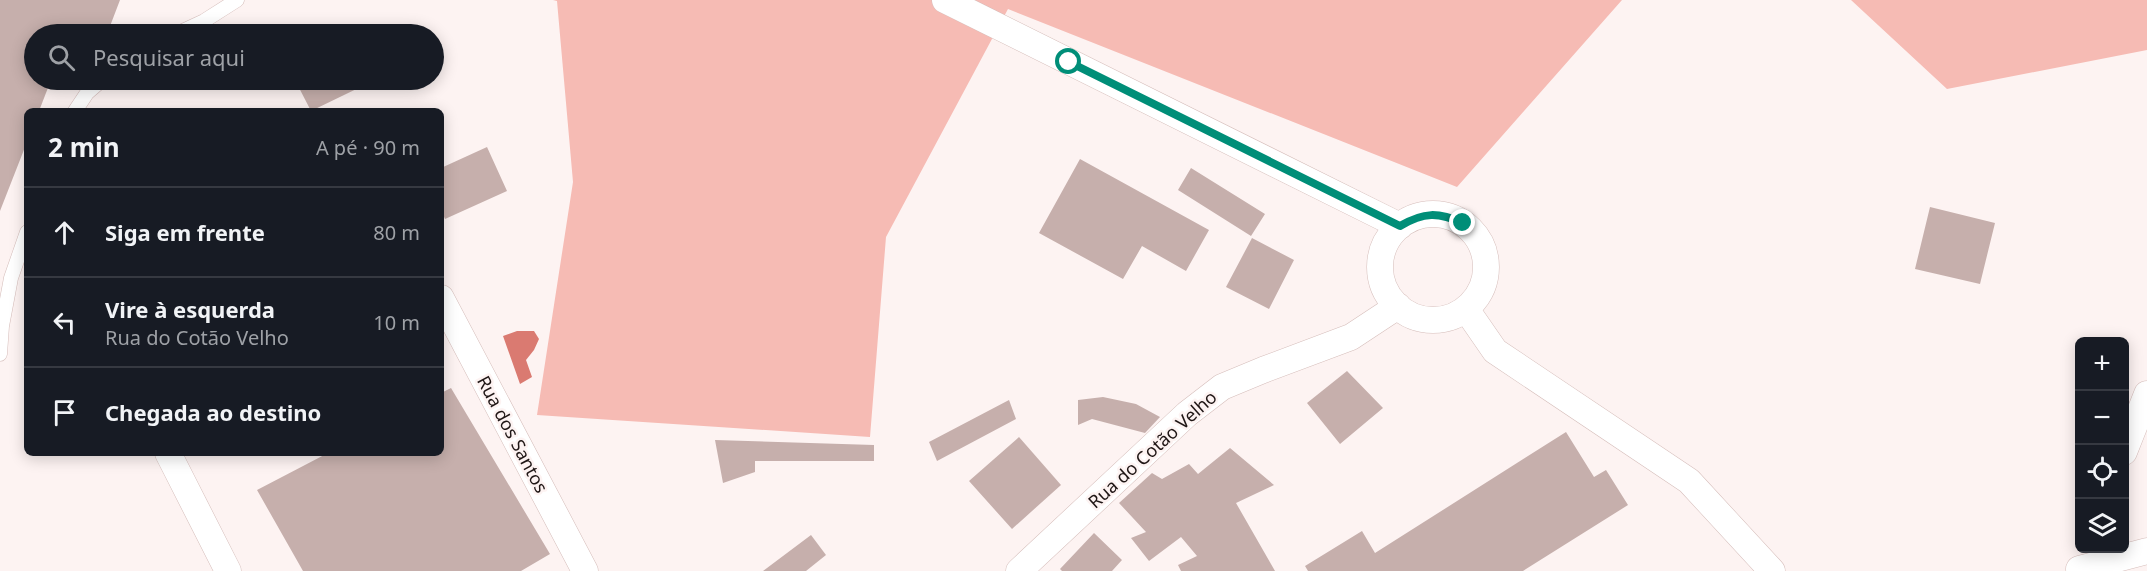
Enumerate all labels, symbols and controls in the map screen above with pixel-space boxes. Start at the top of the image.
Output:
search box [24,24,444,90]
icon: search [45,41,78,74]
text: Pesquisar aqui [93,42,245,72]
route start [1055,48,1081,74]
text: 2 min [48,129,120,165]
text: A pé · 90 m [316,134,420,161]
route end [1449,209,1475,235]
icon: ahead [48,216,81,249]
text: Siga em frente [105,217,265,247]
text: 80 m [373,219,420,246]
text: Vire à esquerda [105,294,275,324]
icon: left [48,306,81,339]
text: 10 m [373,309,420,336]
text: Rua do Cotão Velho [105,324,289,351]
map controls [2075,337,2129,553]
button: + [2075,337,2129,391]
street label: Rua dos Santos [472,371,554,497]
street label: Rua do Cotão Velho [1083,385,1221,513]
button: − [2075,391,2129,445]
icon: arrive [48,396,81,429]
text: Chegada ao destino [105,397,321,427]
button: locate [2075,445,2129,499]
button: layers [2075,499,2129,553]

